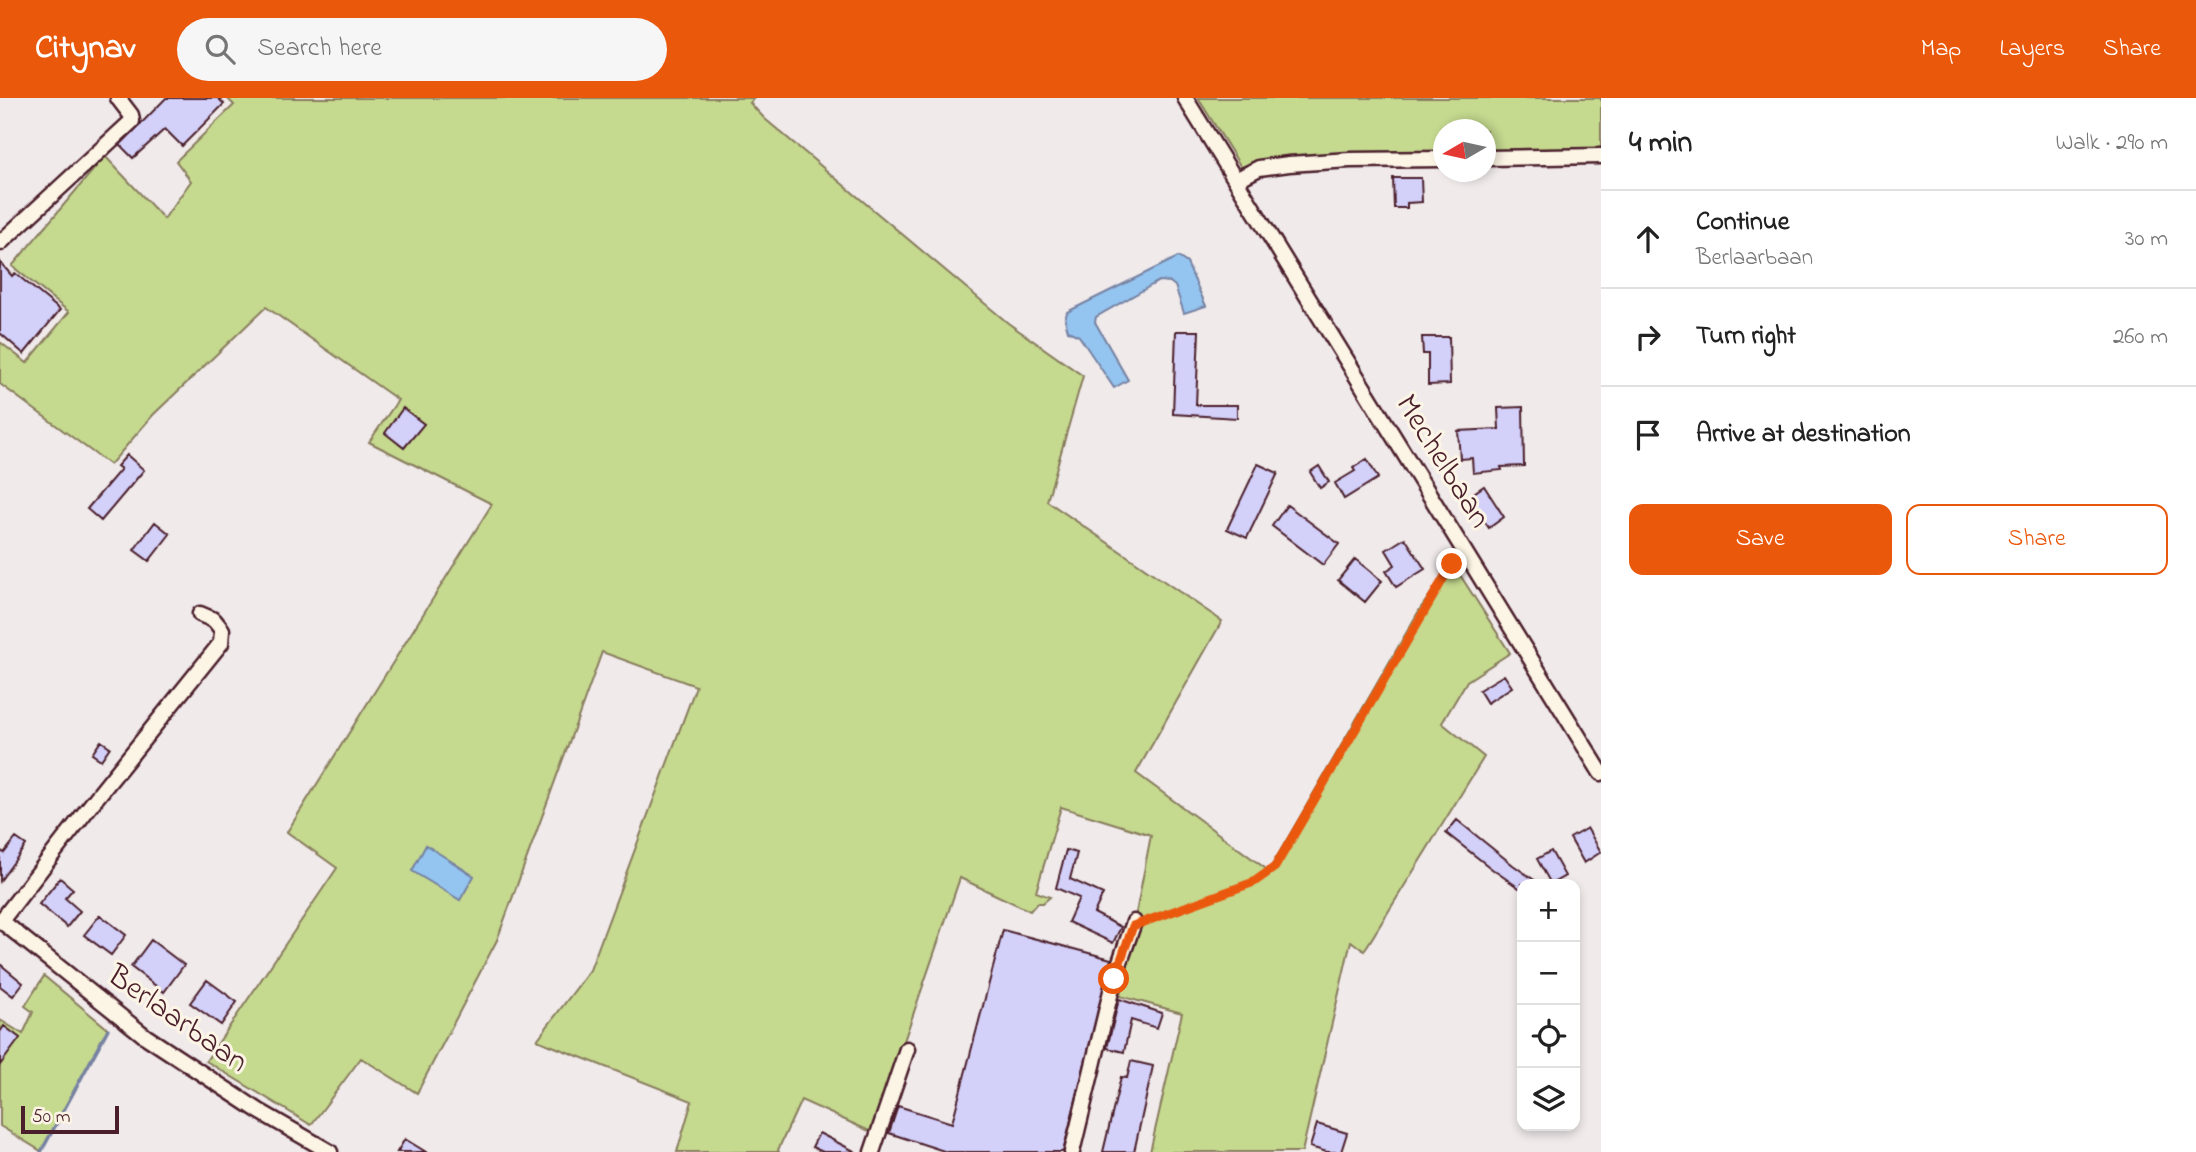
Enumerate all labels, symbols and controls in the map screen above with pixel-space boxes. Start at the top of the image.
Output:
search box [177,18,667,81]
text: Citynav [35,25,135,73]
icon: search [201,30,239,68]
text: Search here [257,30,382,68]
text: Map [1921,32,1961,67]
text: Layers [1999,32,2065,67]
text: Share [2103,32,2161,67]
north arrow [1433,119,1496,182]
text: 4 min [1629,122,1692,166]
text: Walk · 290 m [2056,127,2168,160]
text: Continue [1696,204,1789,242]
icon: ahead [1629,220,1667,258]
text: 30 m [2125,223,2168,256]
text: Berlaarbaan [1696,242,1813,275]
icon: right [1629,318,1667,356]
text: Turn right [1696,318,1796,356]
text: 260 m [2113,321,2168,354]
street label: Mechelbaan [1382,386,1502,538]
icon: arrive [1629,416,1667,454]
text: Arrive at destination [1696,416,1911,454]
button: Save [1629,504,1892,575]
button: Share [1906,504,2168,575]
route end [1436,548,1467,579]
map controls [1517,879,1580,1131]
button: + [1517,879,1580,942]
button: − [1517,942,1580,1005]
street label: Berlaarbaan [96,953,257,1086]
route start [1098,963,1129,994]
button: locate [1517,1005,1580,1068]
button: layers [1517,1068,1580,1131]
scale bar [21,1103,119,1135]
text: 50 m [32,1104,71,1131]

